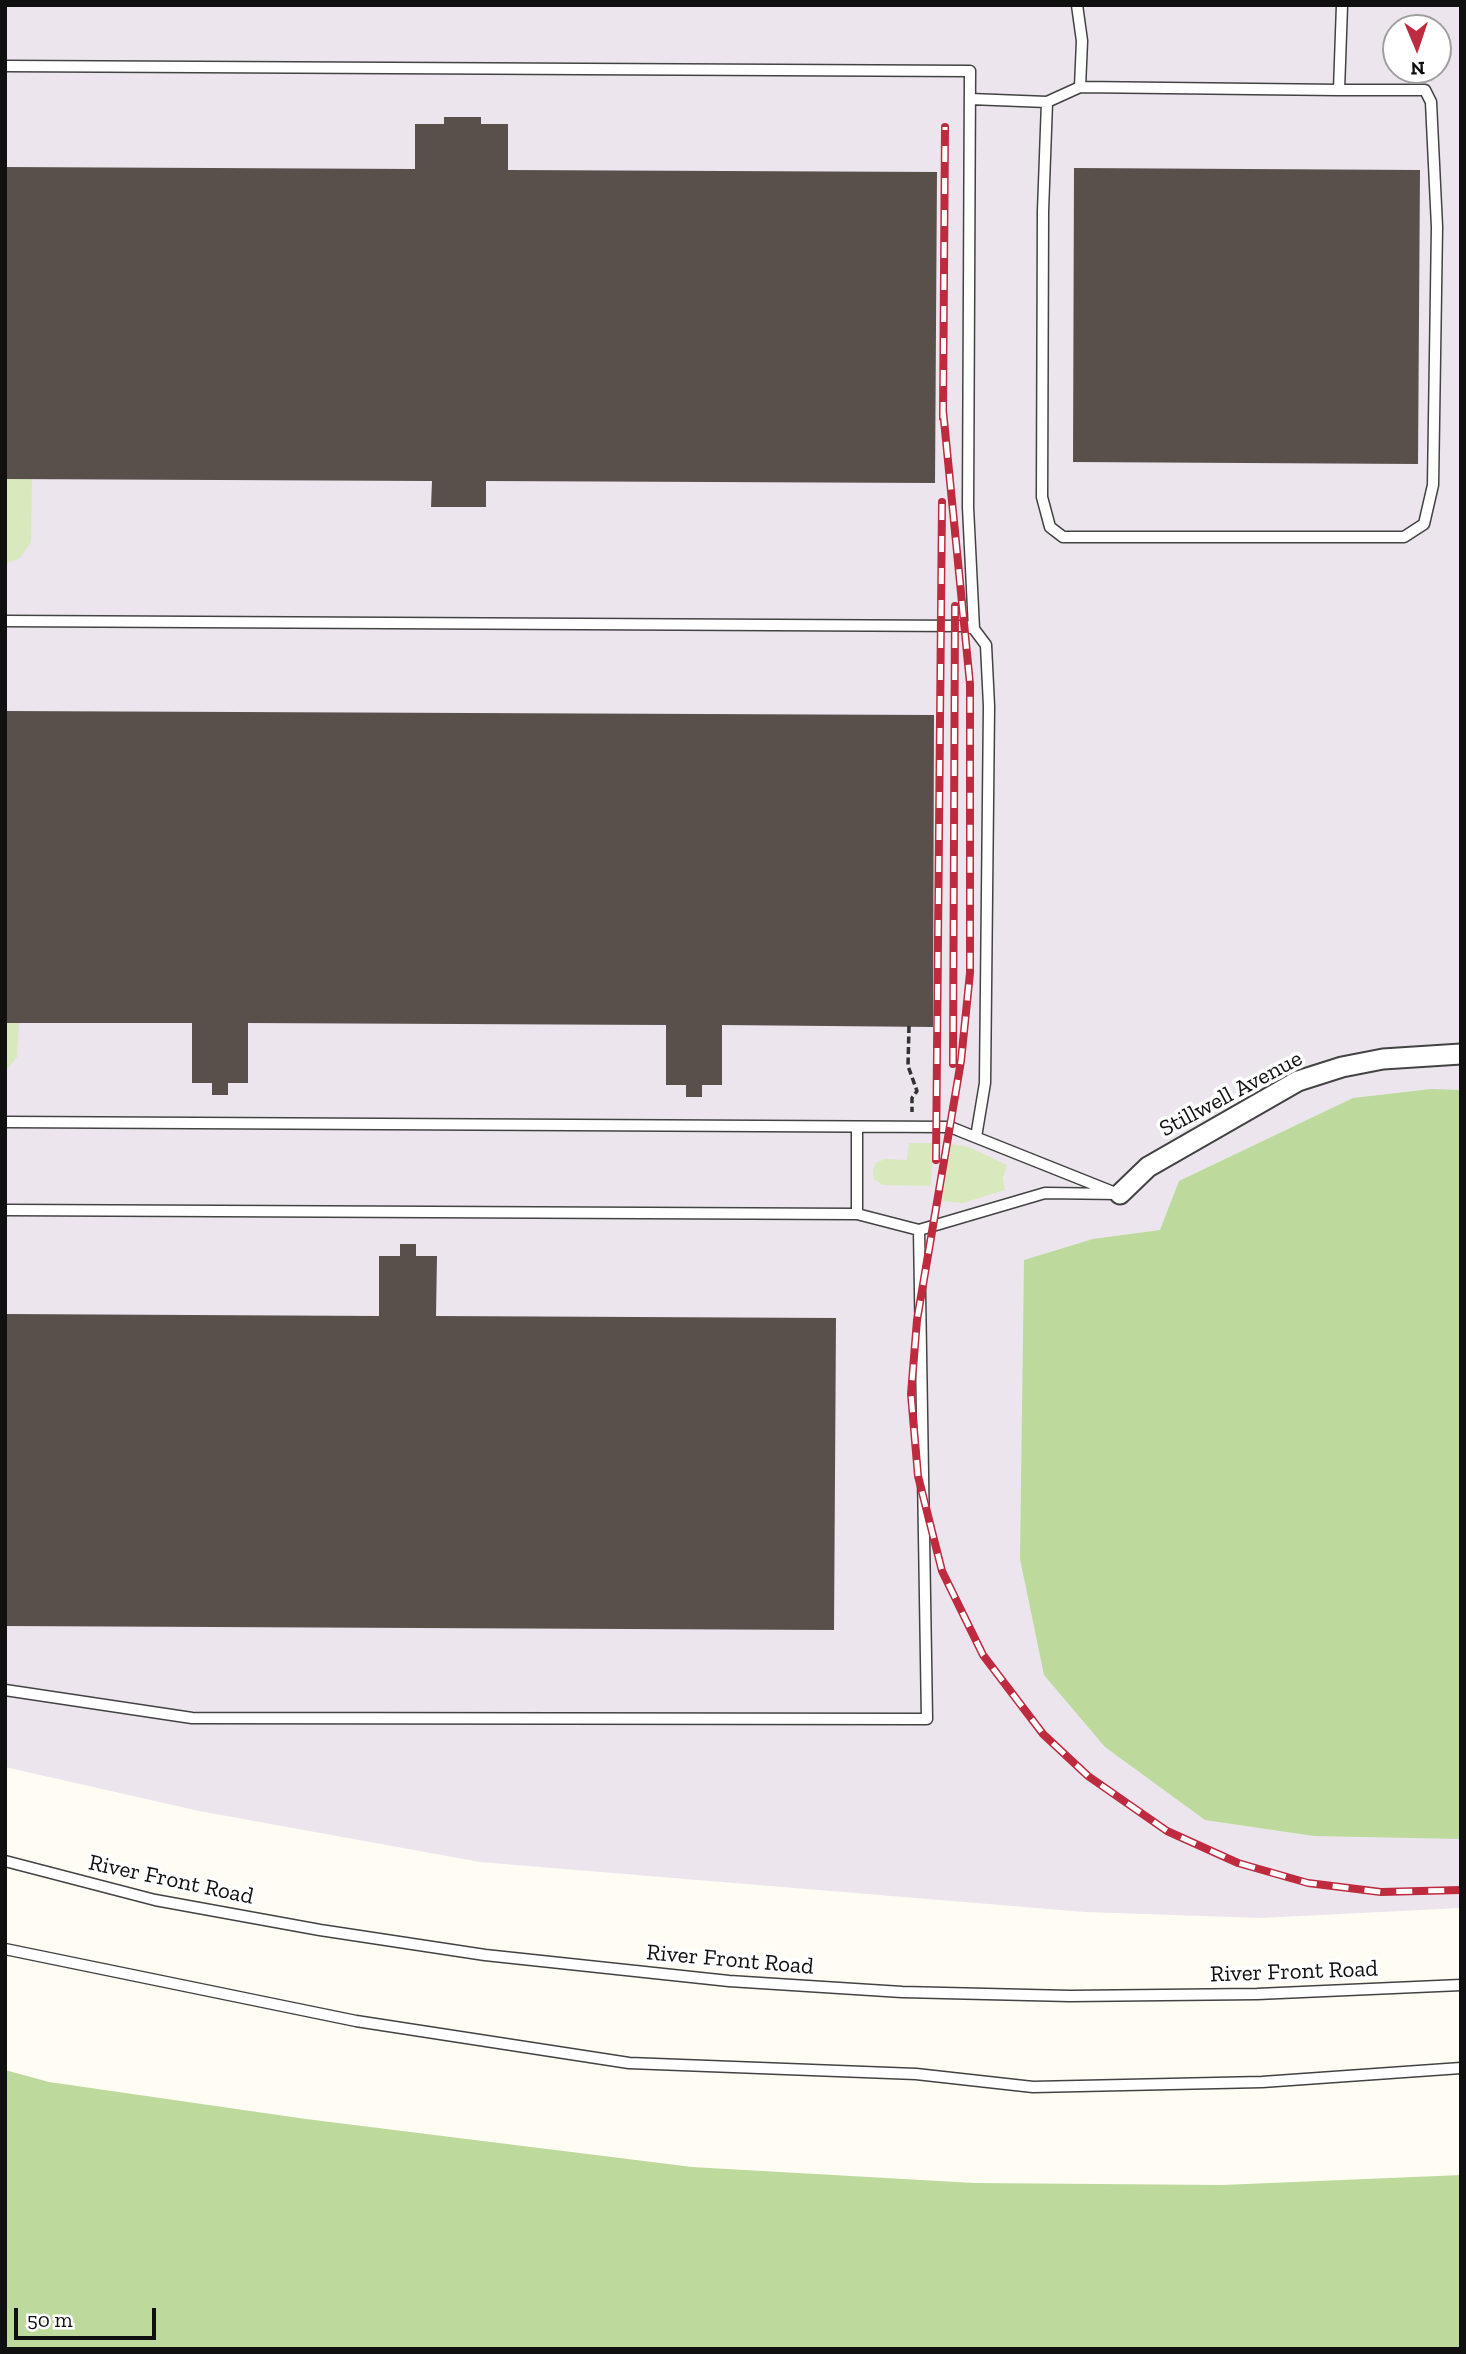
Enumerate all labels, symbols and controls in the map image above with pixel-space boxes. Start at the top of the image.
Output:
north arrow [1382,14,1452,84]
text: N [1410,57,1425,80]
street label: Stillwell Avenue [1155,1045,1307,1143]
street label: River Front Road [86,1849,256,1911]
street label: River Front Road [645,1939,815,1981]
street label: River Front Road [1210,1955,1378,1989]
scale bar [18,2294,159,2338]
text: 50 m [27,2307,73,2332]

